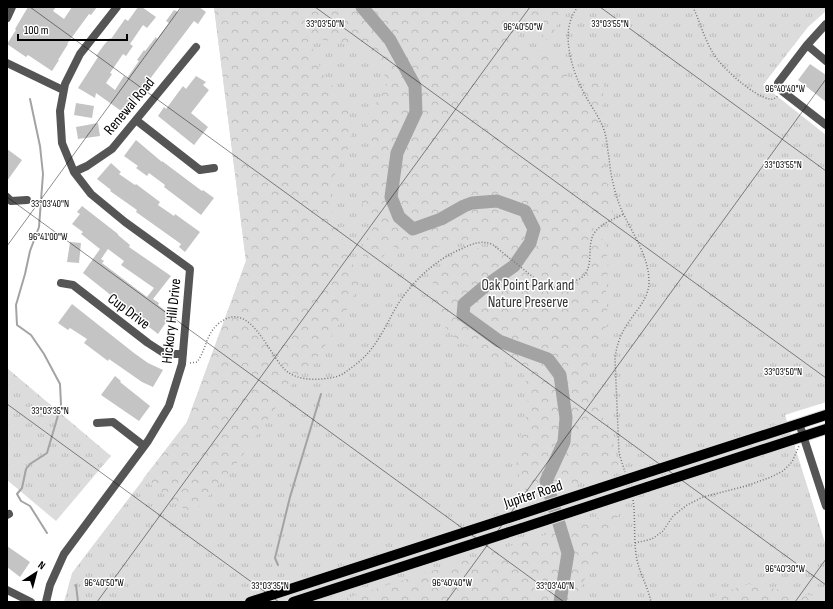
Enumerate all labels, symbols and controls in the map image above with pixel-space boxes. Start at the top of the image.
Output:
scale bar [18,16,127,42]
text: 33°03'50"N [306,18,344,30]
text: 33°03'55"N [591,18,629,30]
text: 96°40'50"W [503,21,543,33]
text: 100 m [24,23,49,38]
street label: Renewal Road [100,74,159,139]
text: 96°40'40"W [765,83,805,95]
text: 33°03'55"N [764,159,802,171]
text: 33°03'40"N [31,198,69,210]
text: 96°41'00"W [29,231,68,243]
park label: Oak Point Park and Nature Preserve [482,276,574,312]
street label: Hickory Hill Drive [158,278,185,364]
street label: Cup Drive [104,289,154,334]
text: 33°03'50"N [764,366,802,378]
text: 33°03'35"N [31,405,69,417]
street label: Jupiter Road [500,476,565,513]
north arrow [16,553,56,593]
text: N [35,558,48,572]
text: 96°40'30"W [765,563,805,575]
text: 96°40'50"W [84,577,124,589]
text: 96°40'40"W [432,577,472,589]
text: 33°03'35"N [251,580,289,592]
text: 33°03'40"N [536,580,574,592]

